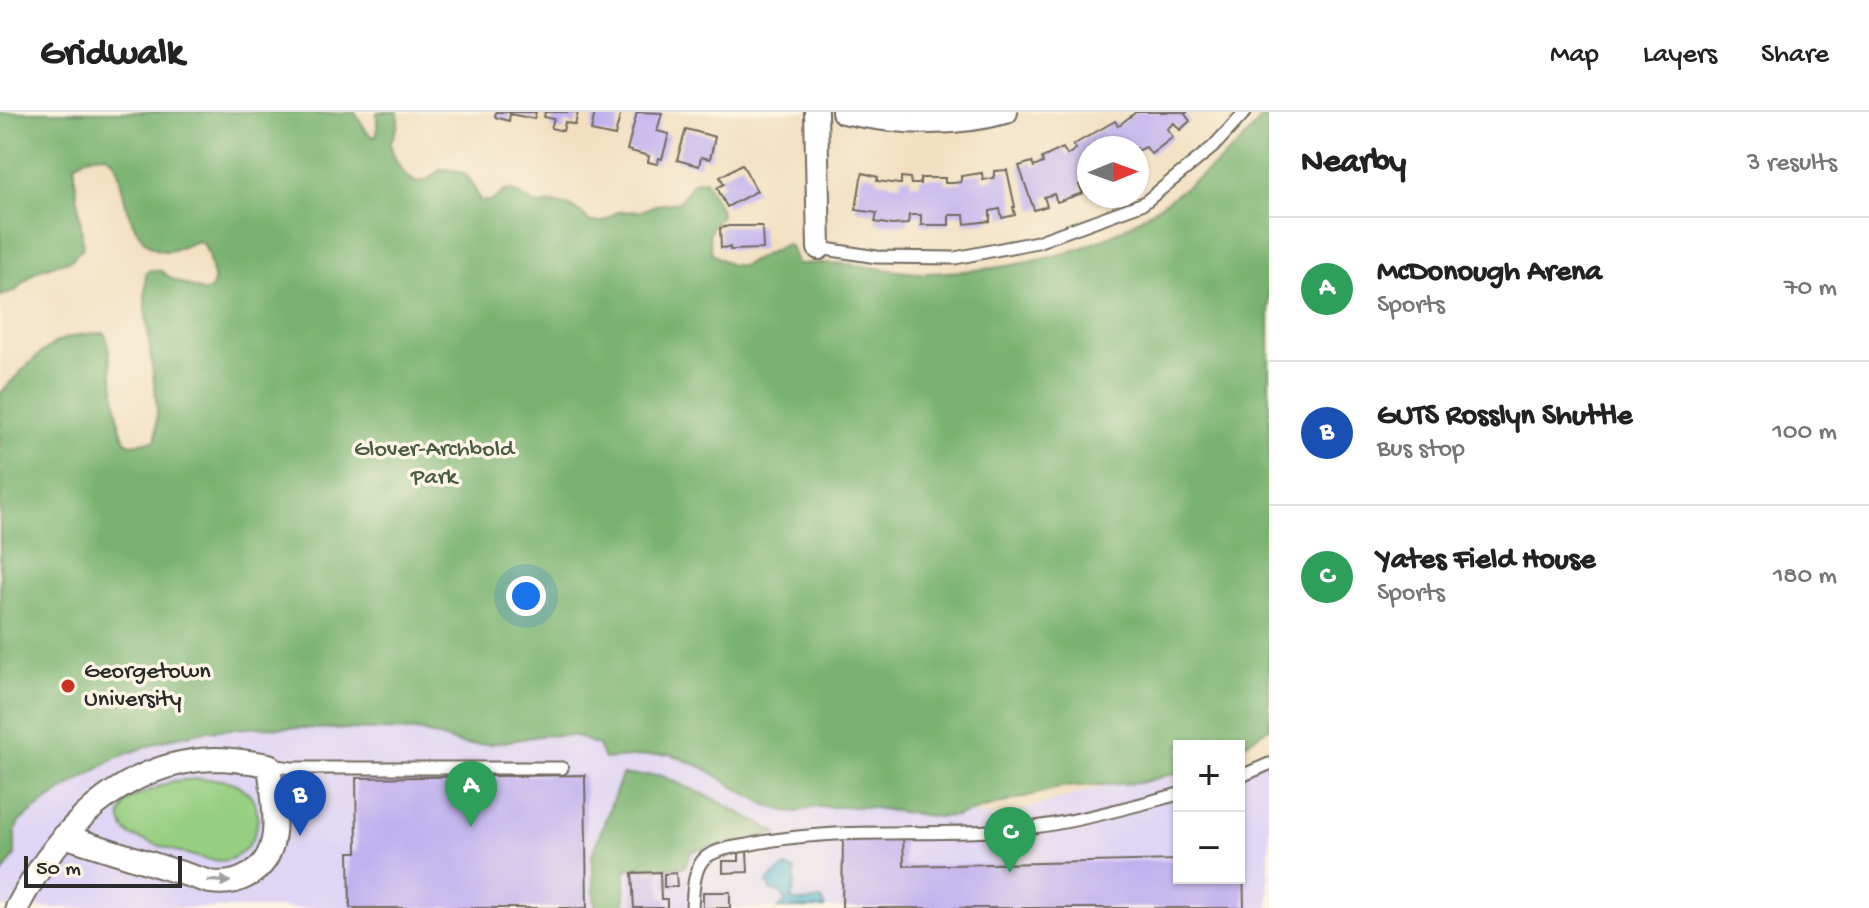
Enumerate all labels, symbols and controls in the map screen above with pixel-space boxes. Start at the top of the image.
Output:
text: Gridwalk [40,33,184,77]
text: Map [1550,39,1599,72]
text: Layers [1643,39,1717,72]
text: Share [1761,39,1829,72]
north arrow [1077,136,1149,208]
text: Nearby [1301,144,1406,184]
text: 3 results [1747,149,1837,180]
text: McDonough Arena [1377,256,1602,291]
text: A [1319,274,1335,305]
text: 70 m [1784,274,1837,305]
text: Sports [1377,291,1445,322]
text: GUTS Rosslyn Shuttle [1377,400,1633,435]
text: B [1320,418,1334,449]
text: 100 m [1772,418,1837,449]
text: Bus stop [1377,435,1465,466]
park label: Glover-Archbold Park [354,436,516,493]
text: Yates Field House [1377,544,1595,579]
text: C [1320,562,1334,593]
text: 180 m [1773,562,1837,593]
your location [506,576,546,616]
text: Sports [1377,579,1445,610]
place label: Georgetown University [84,658,211,715]
marker: Georgetown University [59,677,77,695]
map controls [1173,740,1245,884]
button: + [1173,740,1245,812]
pin: A [445,761,497,827]
pin: B [274,770,326,836]
pin: C [984,807,1036,873]
button: − [1173,812,1245,884]
scale bar [24,852,182,888]
text: 50 m [36,857,81,883]
one-way arrow [207,875,232,888]

